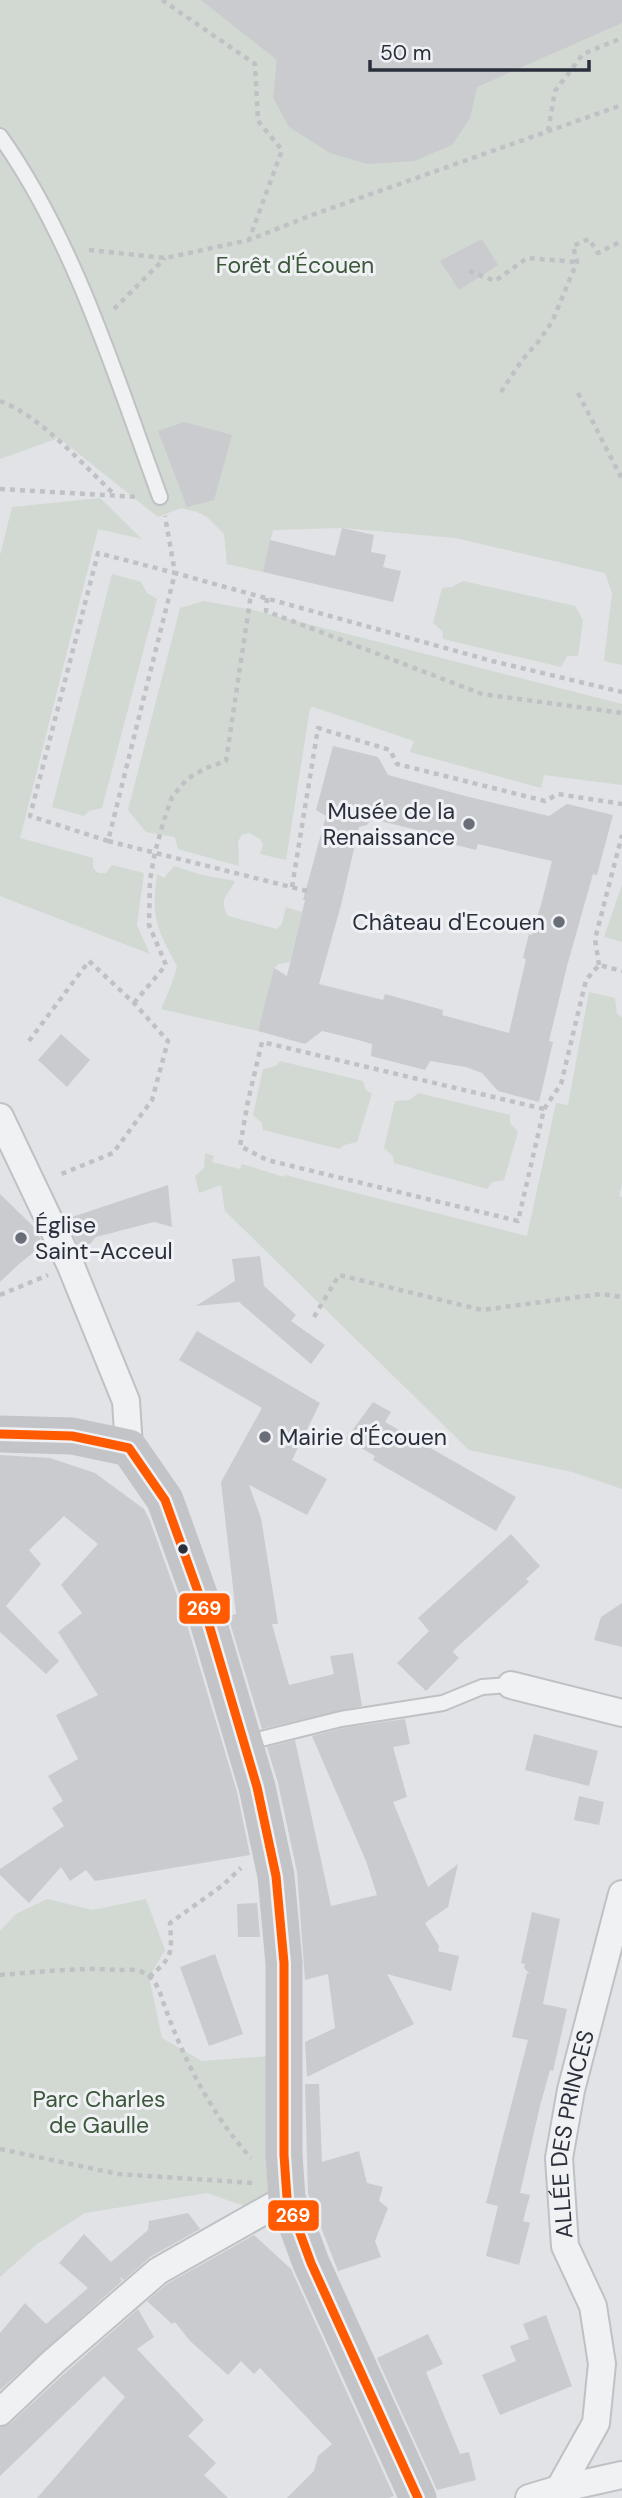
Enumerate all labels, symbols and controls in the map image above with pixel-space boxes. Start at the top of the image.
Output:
scale bar [370,28,589,72]
text: 50 m [380,39,431,67]
park label: Forêt d'Écouen [216,250,374,280]
place label: Musée de la Renaissance [323,796,455,852]
marker: Musée de la Renaissance [461,816,477,832]
place label: Château d'Ecouen [352,907,545,937]
marker: Château d'Ecouen [551,914,567,930]
place label: Église Saint-Acceul [35,1210,173,1266]
marker: Église Saint-Acceul [13,1230,29,1246]
place label: Mairie d'Écouen [279,1422,447,1452]
marker: Mairie d'Écouen [257,1429,273,1445]
unlabelled marker [176,1542,190,1556]
line badge: 269 [178,1592,231,1625]
text: 269 [187,1596,221,1621]
street label: ALLÉE DES PRINCES [544,2027,601,2239]
park label: Parc Charles de Gaulle [32,2084,166,2140]
line badge: 269 [267,2199,320,2232]
text: 269 [276,2203,310,2228]

